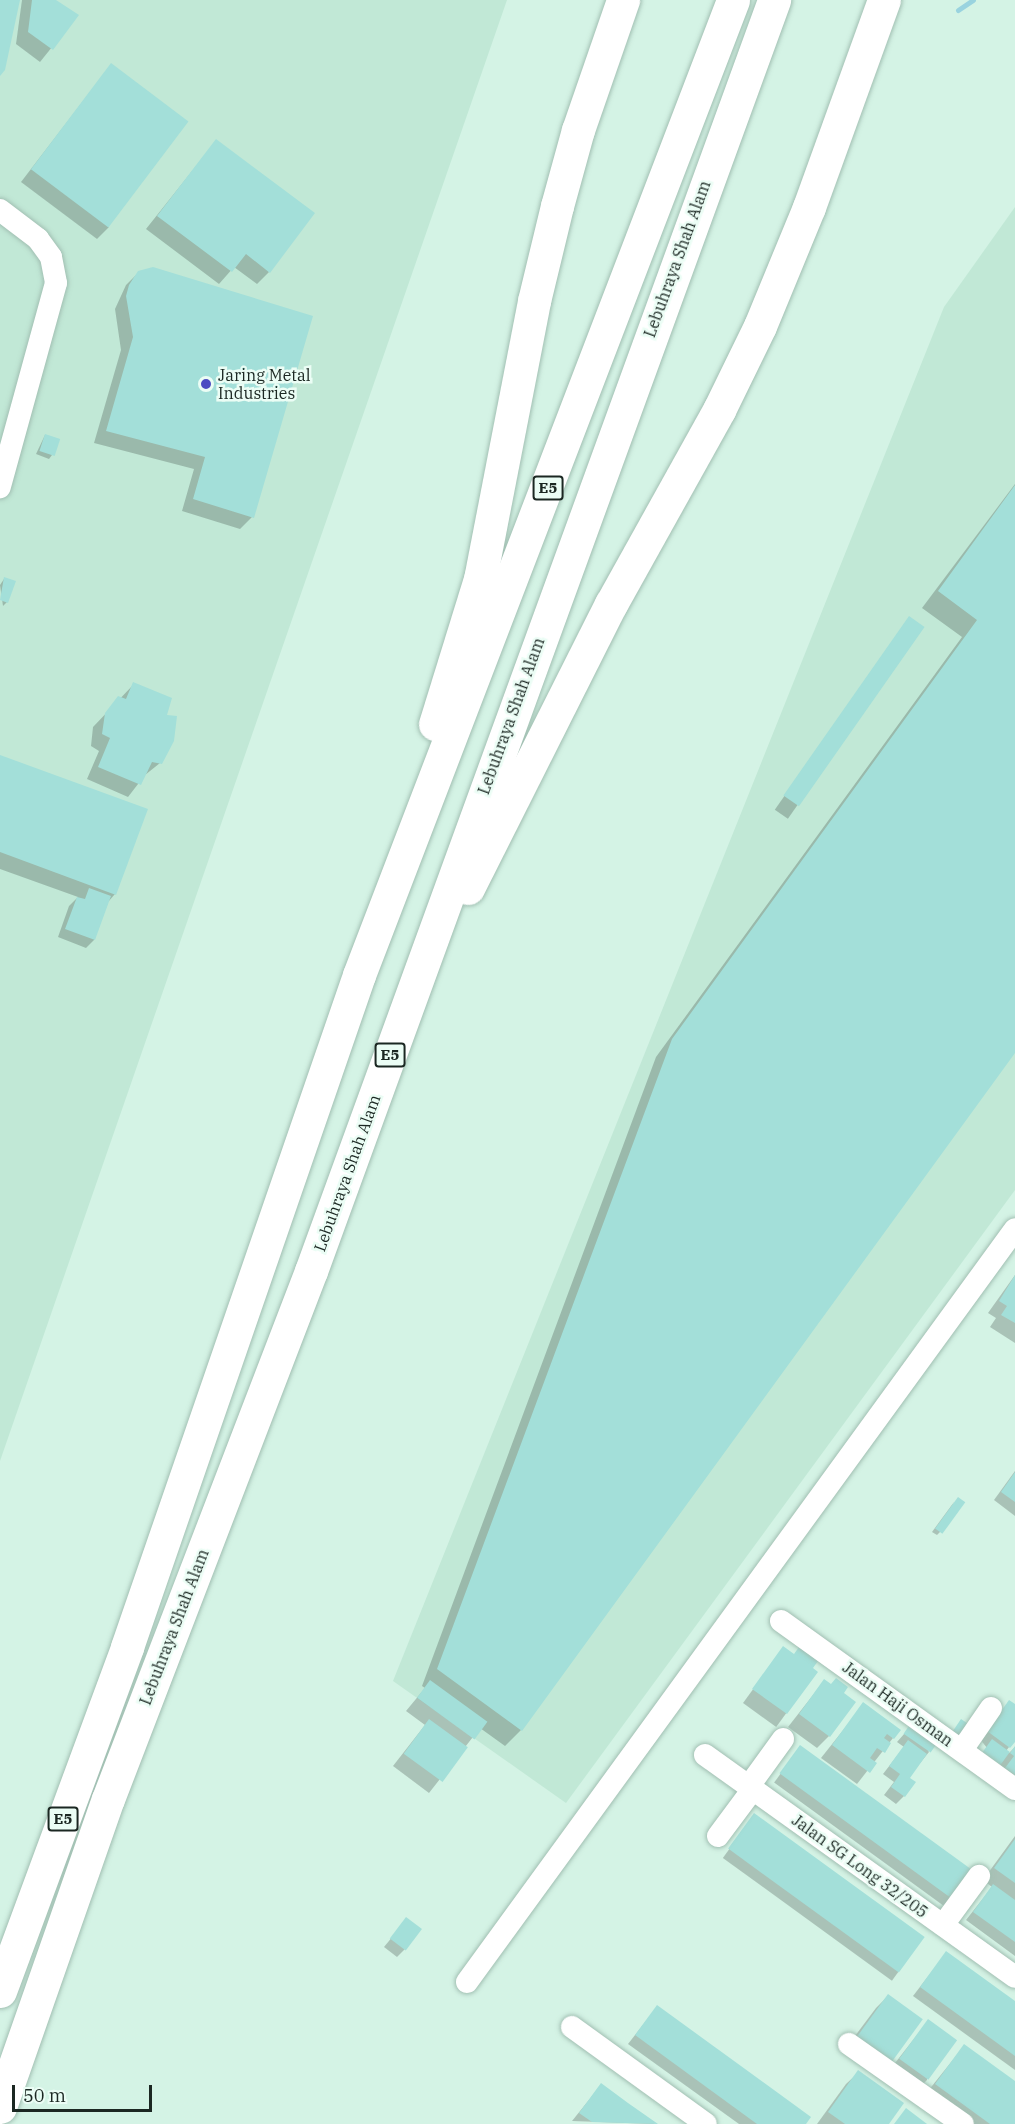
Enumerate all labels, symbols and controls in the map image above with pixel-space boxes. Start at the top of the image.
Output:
street label: Lebuhraya Shah Alam [640,178,714,340]
place label: Jaring Metal Industries [218,365,310,403]
marker: Jaring Metal Industries [199,377,213,391]
road number: E5 [532,476,564,500]
street label: Lebuhraya Shah Alam [474,635,548,797]
road number: E5 [374,1043,406,1067]
street label: Lebuhraya Shah Alam [310,1092,384,1254]
street label: Lebuhraya Shah Alam [135,1546,213,1708]
street label: Jalan Haji Osman [839,1657,957,1751]
road number: E5 [46,1807,80,1831]
street label: Jalan SG Long 32/205 [788,1810,932,1922]
scale bar [15,2073,154,2111]
text: 50 m [23,2084,66,2107]

